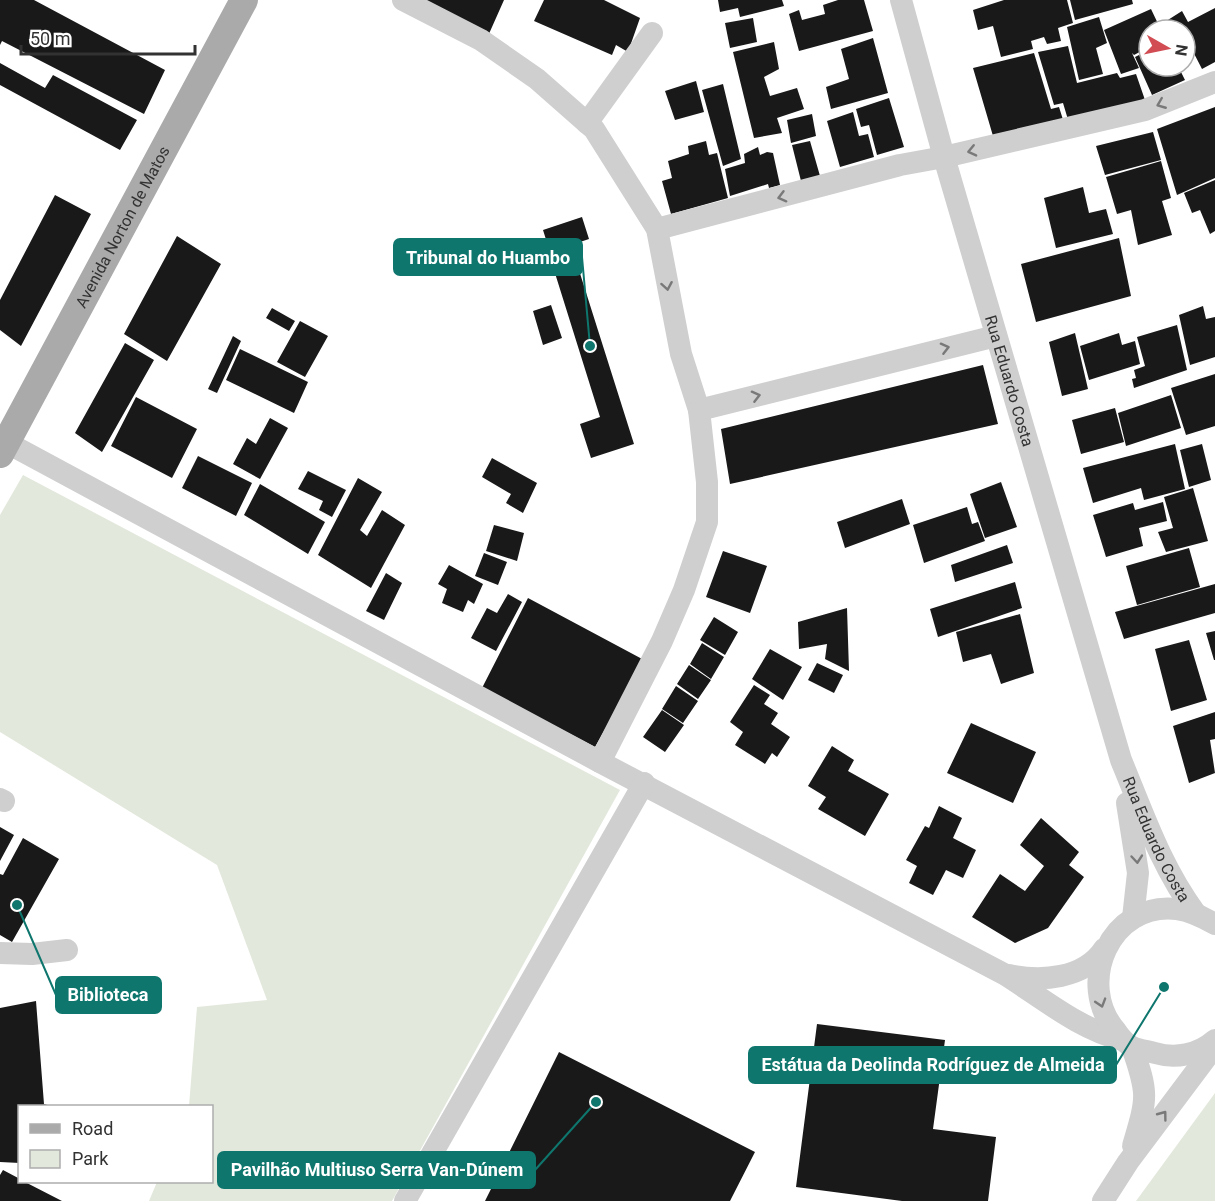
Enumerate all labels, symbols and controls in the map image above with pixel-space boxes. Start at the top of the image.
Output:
scale bar [21,18,195,56]
north arrow [1137,18,1197,78]
text: 50 m [30,28,70,49]
text: N [1171,43,1192,57]
one-way arrow [1156,96,1166,109]
street label: Avenida Norton de Matos [71,143,173,311]
one-way arrow [967,143,977,156]
one-way arrow [777,190,788,202]
callout: Tribunal do Huambo [394,239,582,275]
text: Tribunal do Huambo [406,247,570,268]
one-way arrow [660,281,673,291]
street label: Rua Eduardo Costa [981,313,1038,449]
one-way arrow [940,343,950,356]
one-way arrow [750,390,760,403]
street label: Rua Eduardo Costa [1119,774,1194,905]
one-way arrow [1130,854,1143,863]
callout: Biblioteca [56,977,161,1013]
text: Biblioteca [68,984,149,1005]
one-way arrow [1094,997,1106,1008]
callout: Estátua da Deolinda Rodríguez de Almeida [749,1047,1116,1083]
text: Estátua da Deolinda Rodríguez de Almeida [761,1054,1105,1075]
legend [18,1105,213,1183]
one-way arrow [1156,1111,1167,1122]
text: Road [72,1118,113,1139]
text: Park [72,1148,109,1169]
callout: Pavilhão Multiuso Serra Van-Dúnem [218,1152,535,1188]
text: Pavilhão Multiuso Serra Van-Dúnem [231,1159,523,1180]

